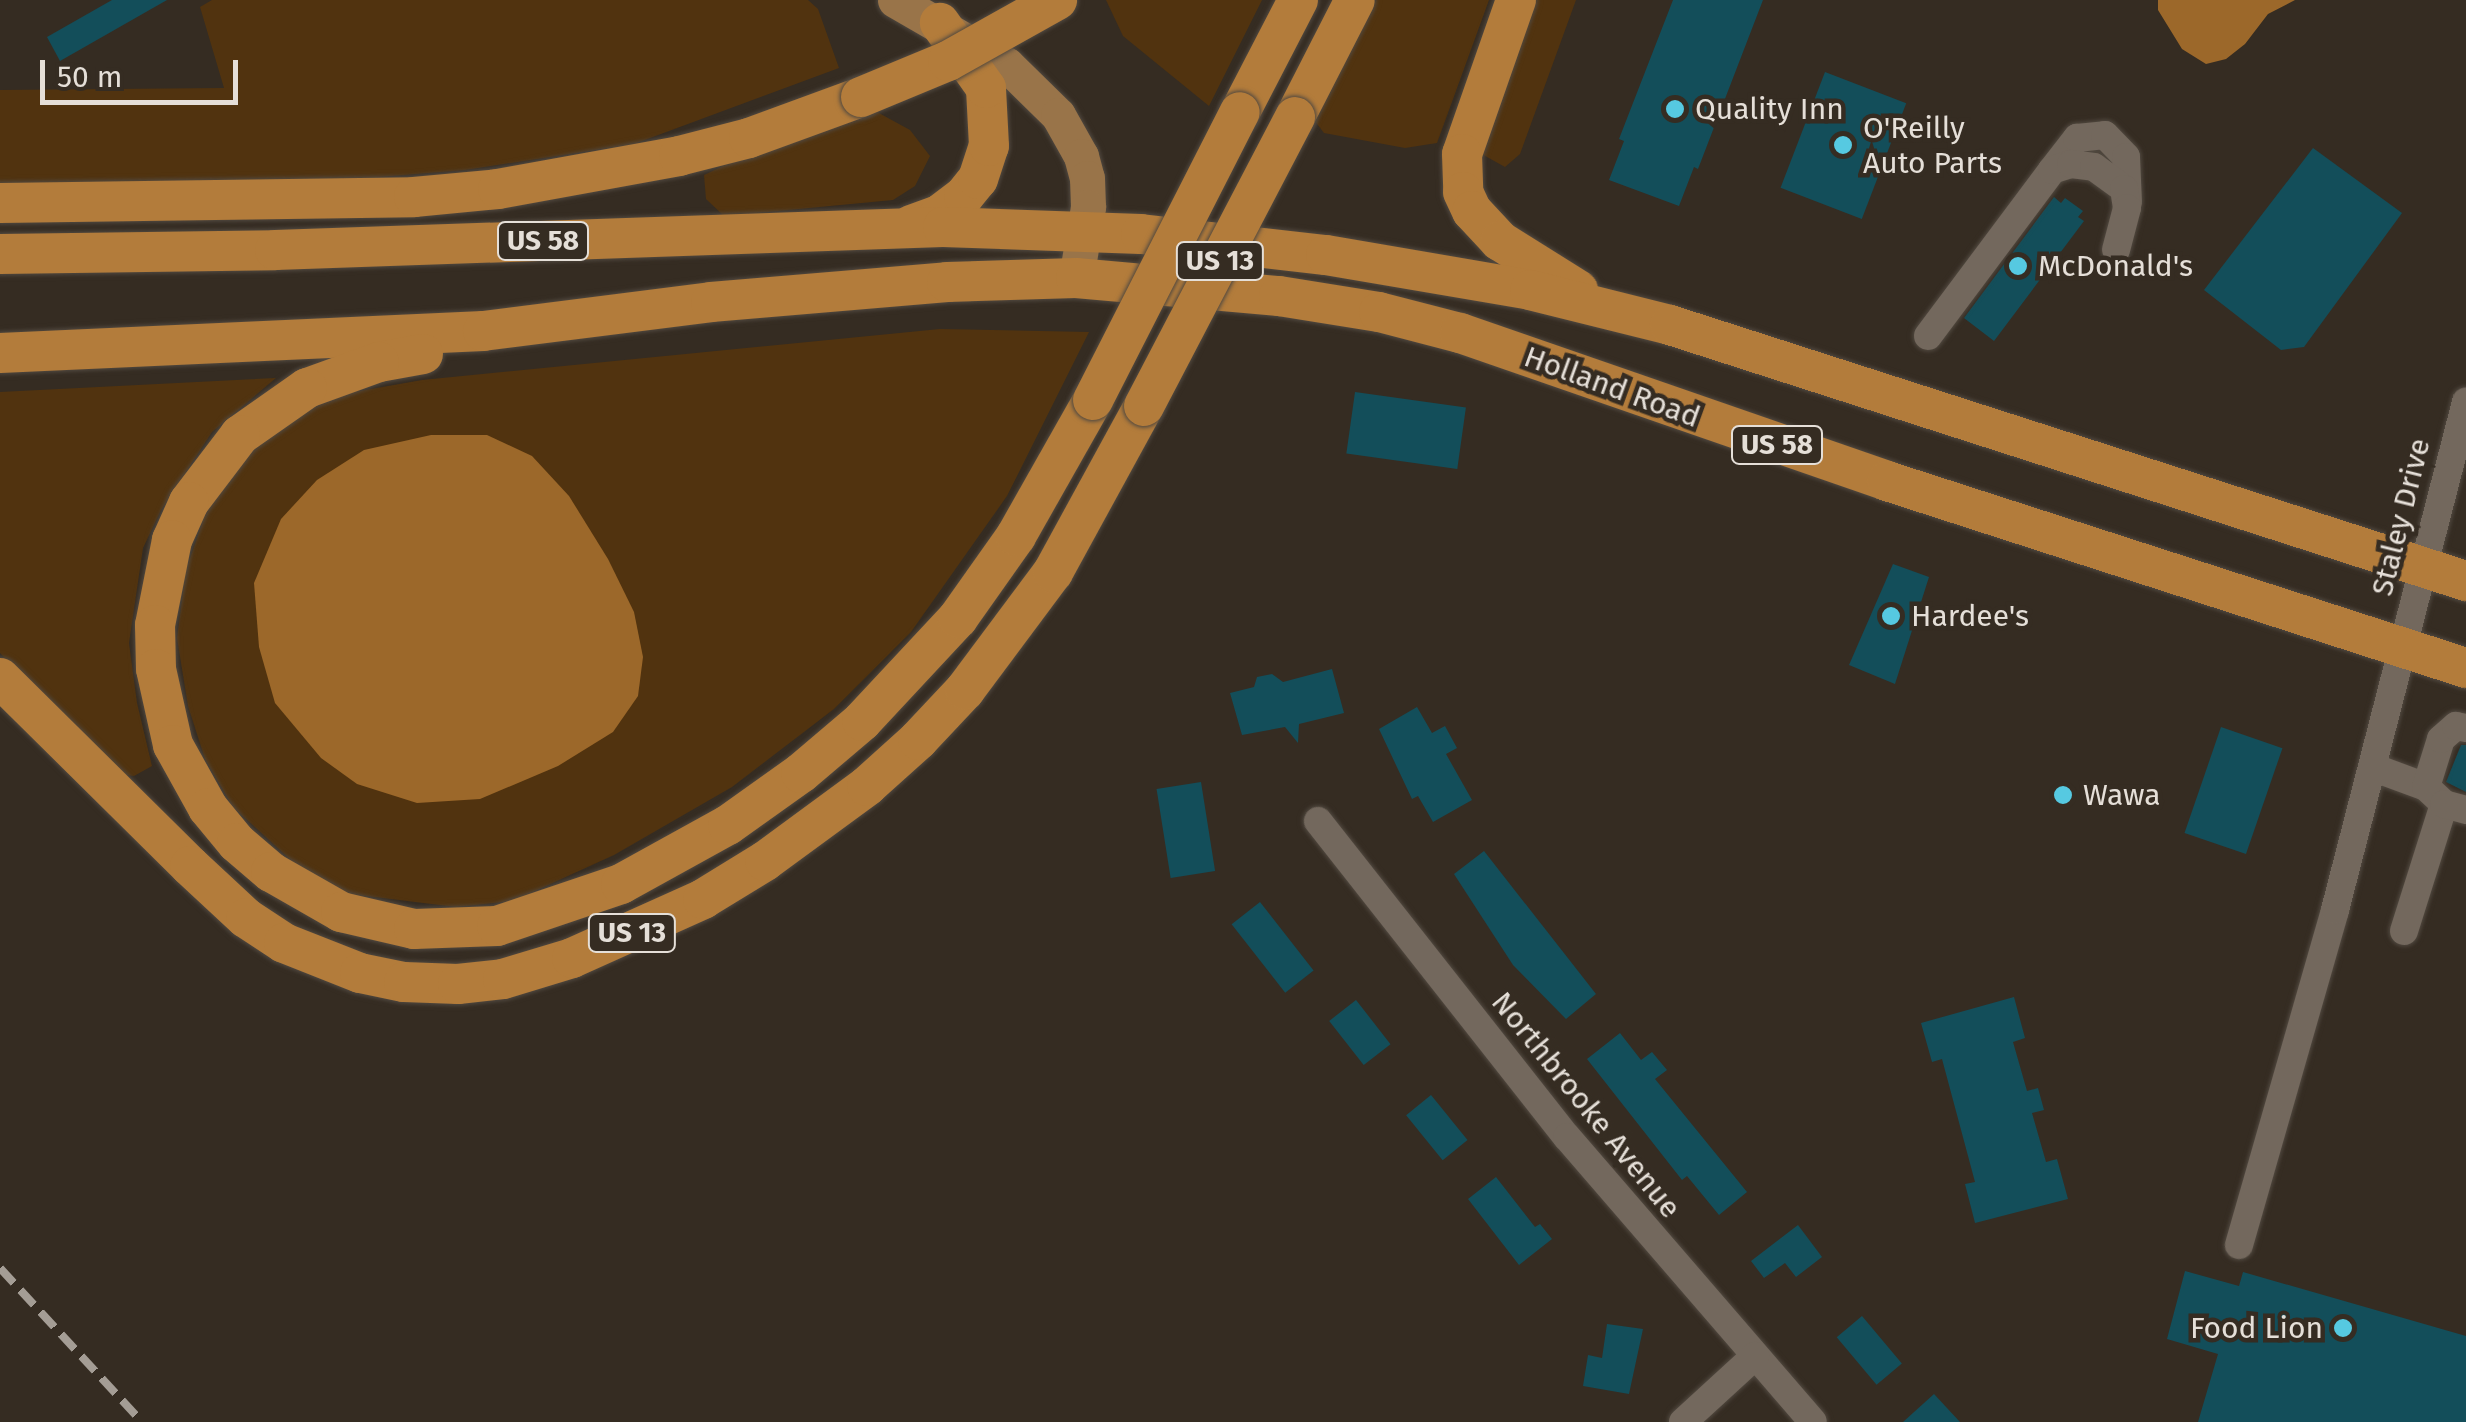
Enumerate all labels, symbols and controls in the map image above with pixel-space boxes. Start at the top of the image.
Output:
scale bar [45,40,242,102]
text: 50 m [57,59,122,95]
place label: Quality Inn [1695,91,1844,127]
marker: Quality Inn [1664,98,1686,120]
place label: O'Reilly Auto Parts [1863,110,2002,180]
marker: O'Reilly Auto Parts [1832,134,1854,156]
road number: US 58 [496,218,590,264]
road number: US 13 [1175,238,1265,284]
place label: McDonald's [2038,248,2193,284]
marker: McDonald's [2007,255,2029,277]
street label: Holland Road [1519,339,1705,435]
road number: US 58 [1730,422,1824,468]
street label: Staley Drive [2364,435,2438,599]
place label: Hardee's [1911,598,2029,634]
marker: Hardee's [1880,605,1902,627]
place label: Wawa [2083,777,2161,813]
marker: Wawa [2052,784,2074,806]
road number: US 13 [587,910,677,956]
street label: Northbrooke Avenue [1484,985,1688,1225]
place label: Food Lion [2190,1310,2323,1346]
marker: Food Lion [2332,1317,2354,1339]

